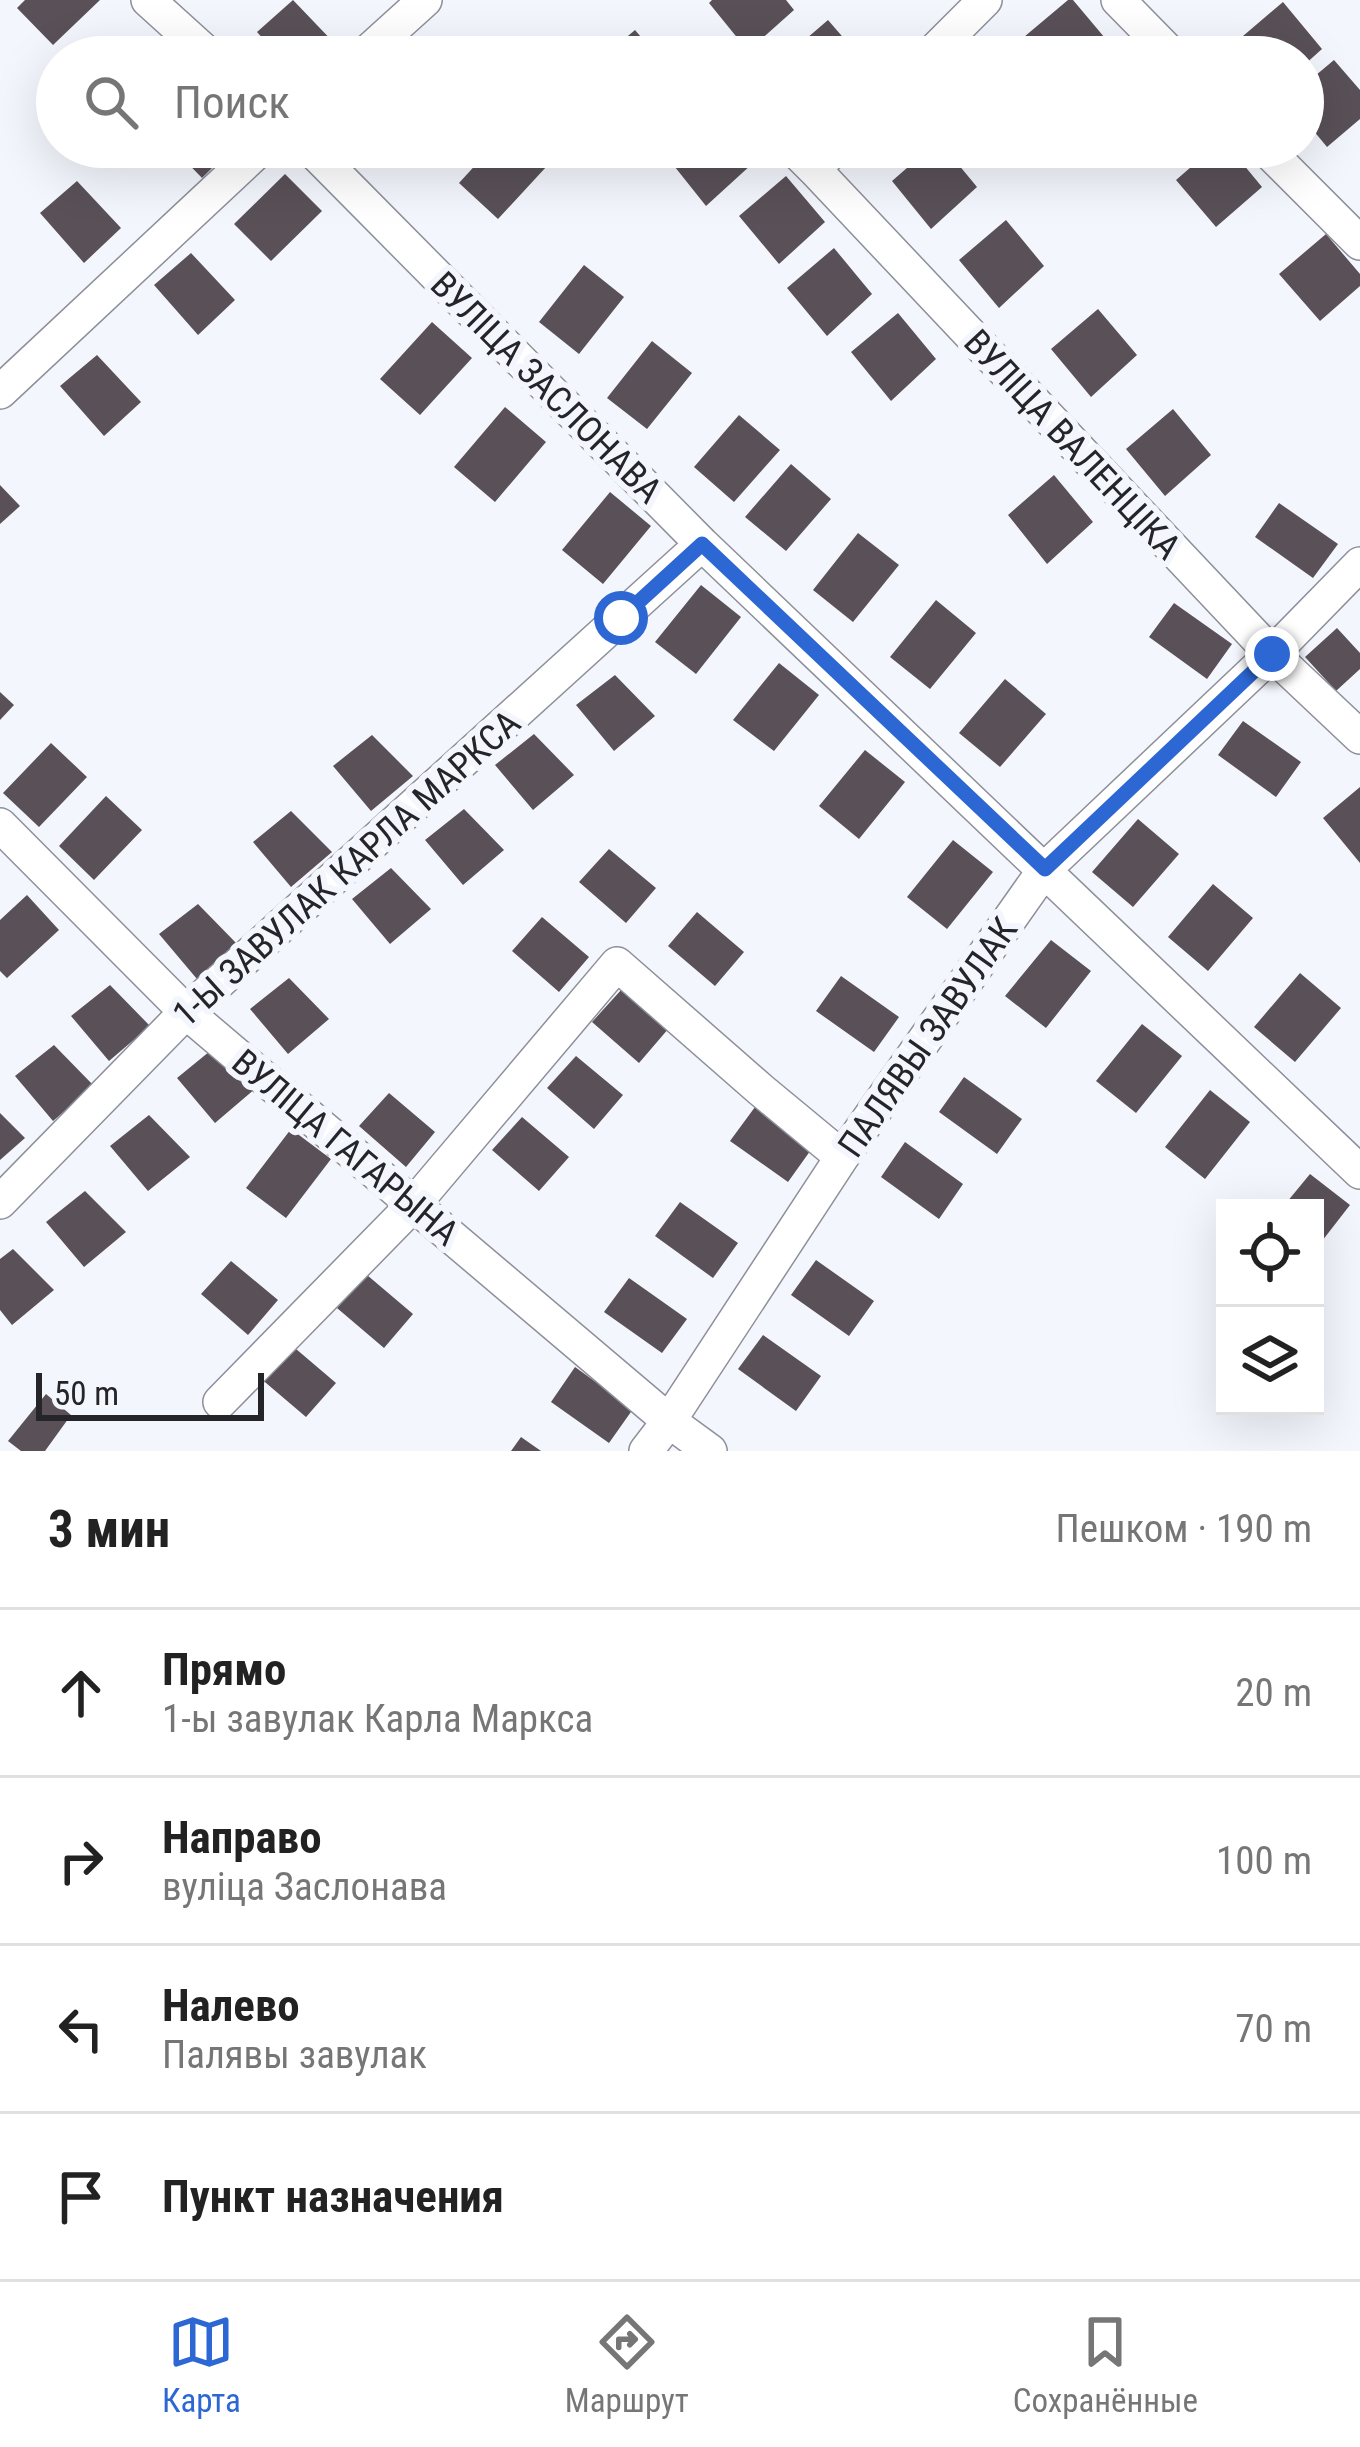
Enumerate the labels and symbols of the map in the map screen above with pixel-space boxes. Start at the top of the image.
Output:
street label: ВУЛІЦА ЗАСЛОНАВА [422,264,671,512]
street label: ВУЛІЦА ВАЛЕНЦІКА [955,321,1189,568]
route start [594,591,648,645]
route end [1245,627,1299,681]
street label: 1-Ы ЗАВУЛАК КАРЛА МАРКСА [165,702,529,1036]
street label: ПАЛЯВЫ ЗАВУЛАК [830,910,1026,1165]
street label: ВУЛІЦА ГАГАРЫНА [224,1041,467,1255]
scale bar [36,1367,264,1420]

